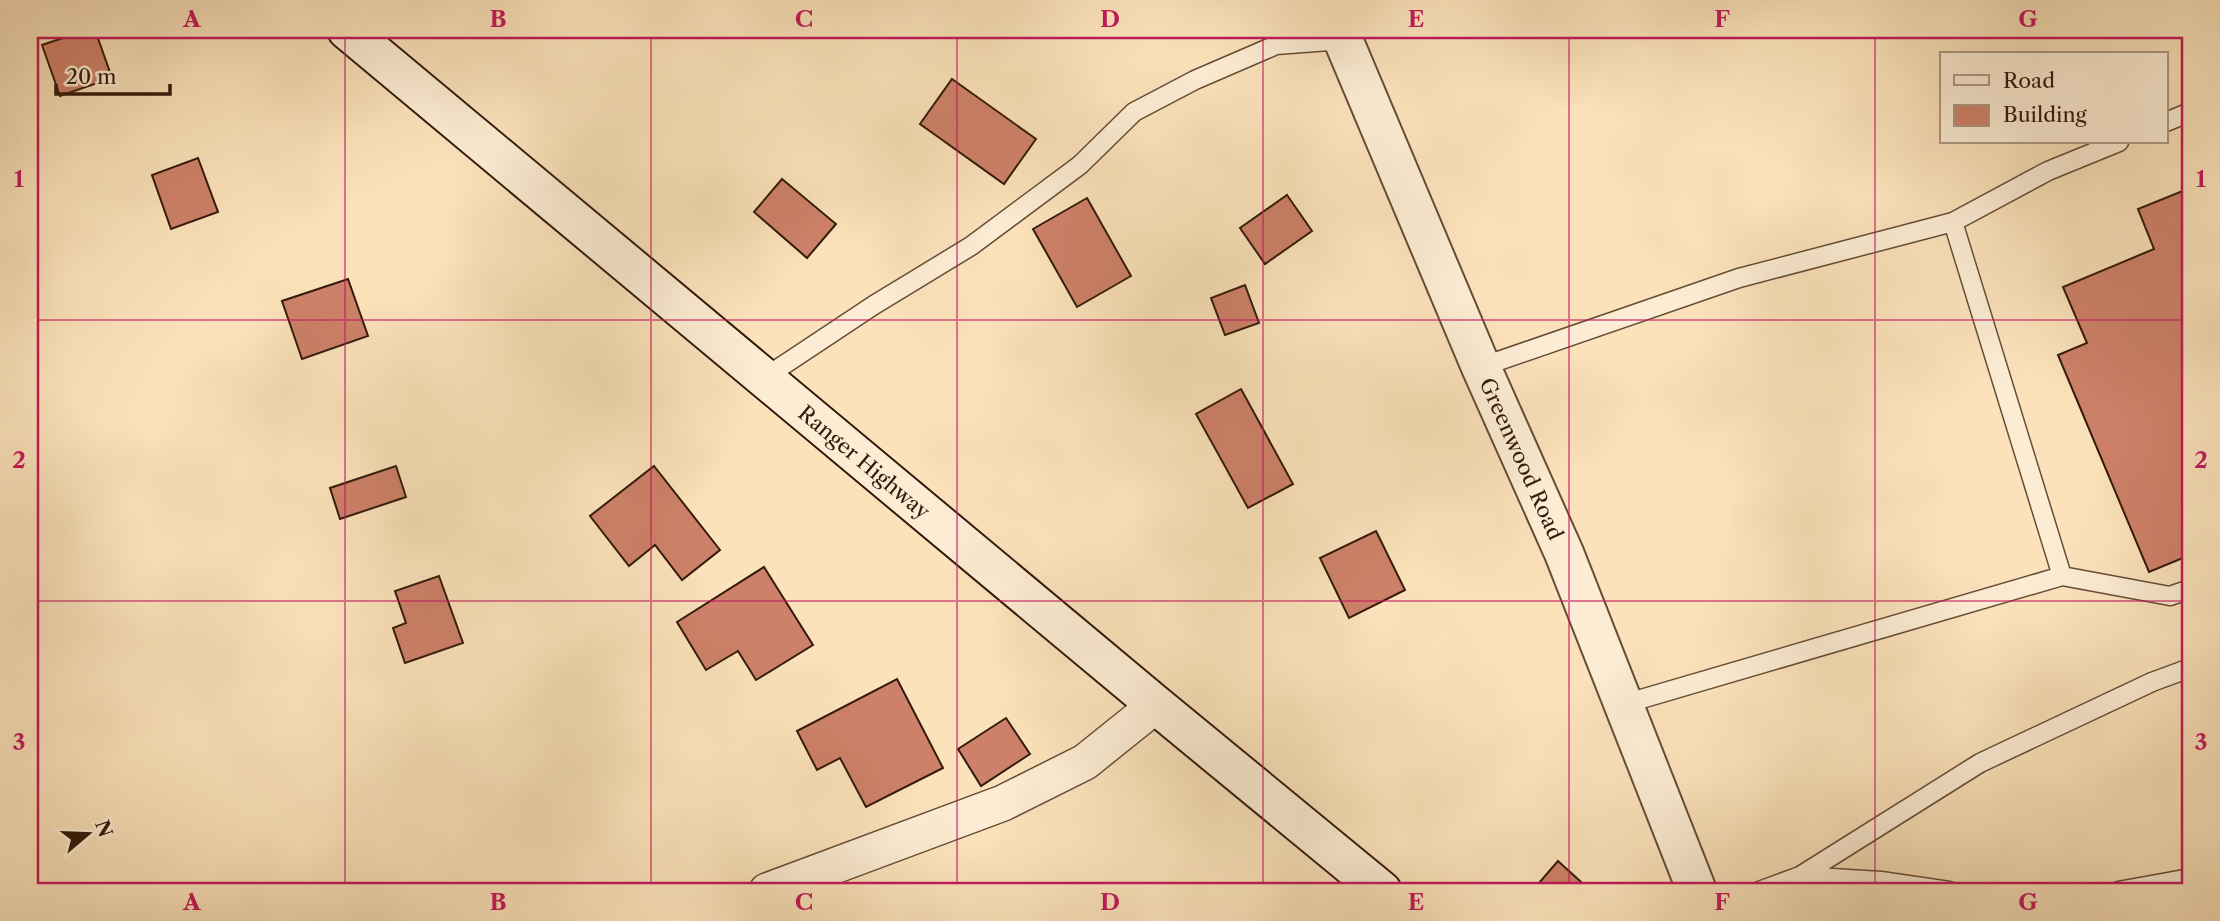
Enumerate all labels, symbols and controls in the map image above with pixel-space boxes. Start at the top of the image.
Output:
text: A [182,5,202,33]
text: B [489,5,507,33]
text: C [795,5,813,33]
text: D [1100,5,1120,33]
text: E [1408,5,1424,33]
text: F [1714,5,1730,33]
text: G [2018,5,2038,33]
scale bar [56,52,170,96]
legend [1940,52,2168,144]
text: 20 m [66,64,117,89]
text: Road [2003,68,2055,93]
text: Building [2003,102,2088,127]
text: 1 [14,165,25,193]
text: 1 [2196,165,2207,193]
street label: Greenwood Road [1475,374,1569,544]
street label: Ranger Highway [794,400,936,524]
text: 2 [12,446,26,474]
text: 2 [2194,446,2208,474]
text: 3 [13,728,26,756]
text: 3 [2195,728,2208,756]
north arrow [52,799,122,869]
text: N [90,817,117,840]
text: A [182,888,202,916]
text: B [489,888,507,916]
text: C [795,888,813,916]
text: D [1100,888,1120,916]
text: E [1408,888,1424,916]
text: F [1714,888,1730,916]
text: G [2018,888,2038,916]

